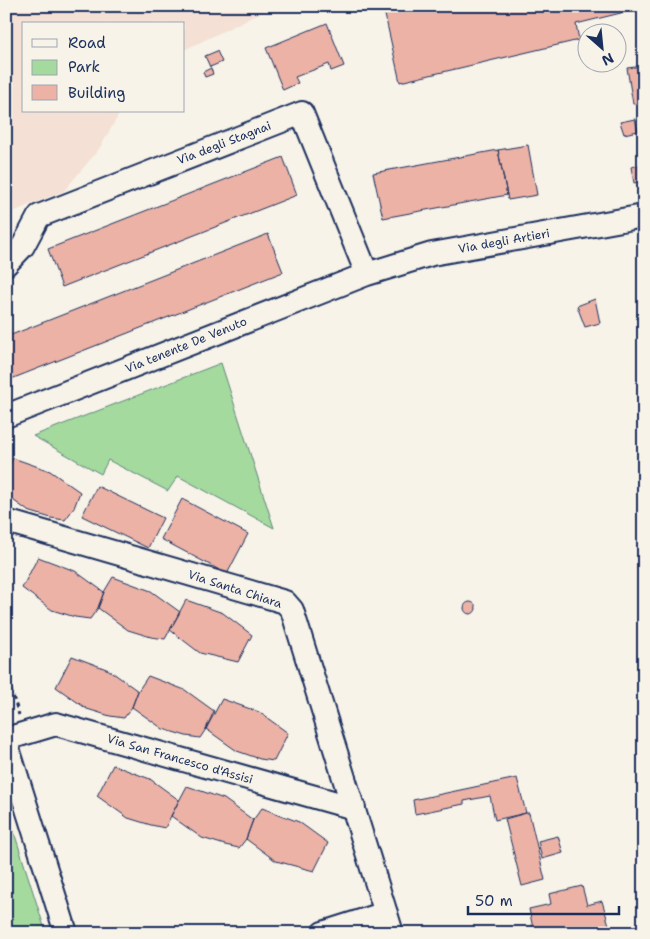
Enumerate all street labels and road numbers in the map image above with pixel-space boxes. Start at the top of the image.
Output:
street label: Via degli Stagnai [175,118,273,168]
street label: Via degli Artieri [457,225,551,257]
street label: Via tenente De Venuto [123,313,249,377]
street label: Via Santa Chiara [186,566,285,612]
street label: Via San Francesco d'Assisi [105,731,255,787]

